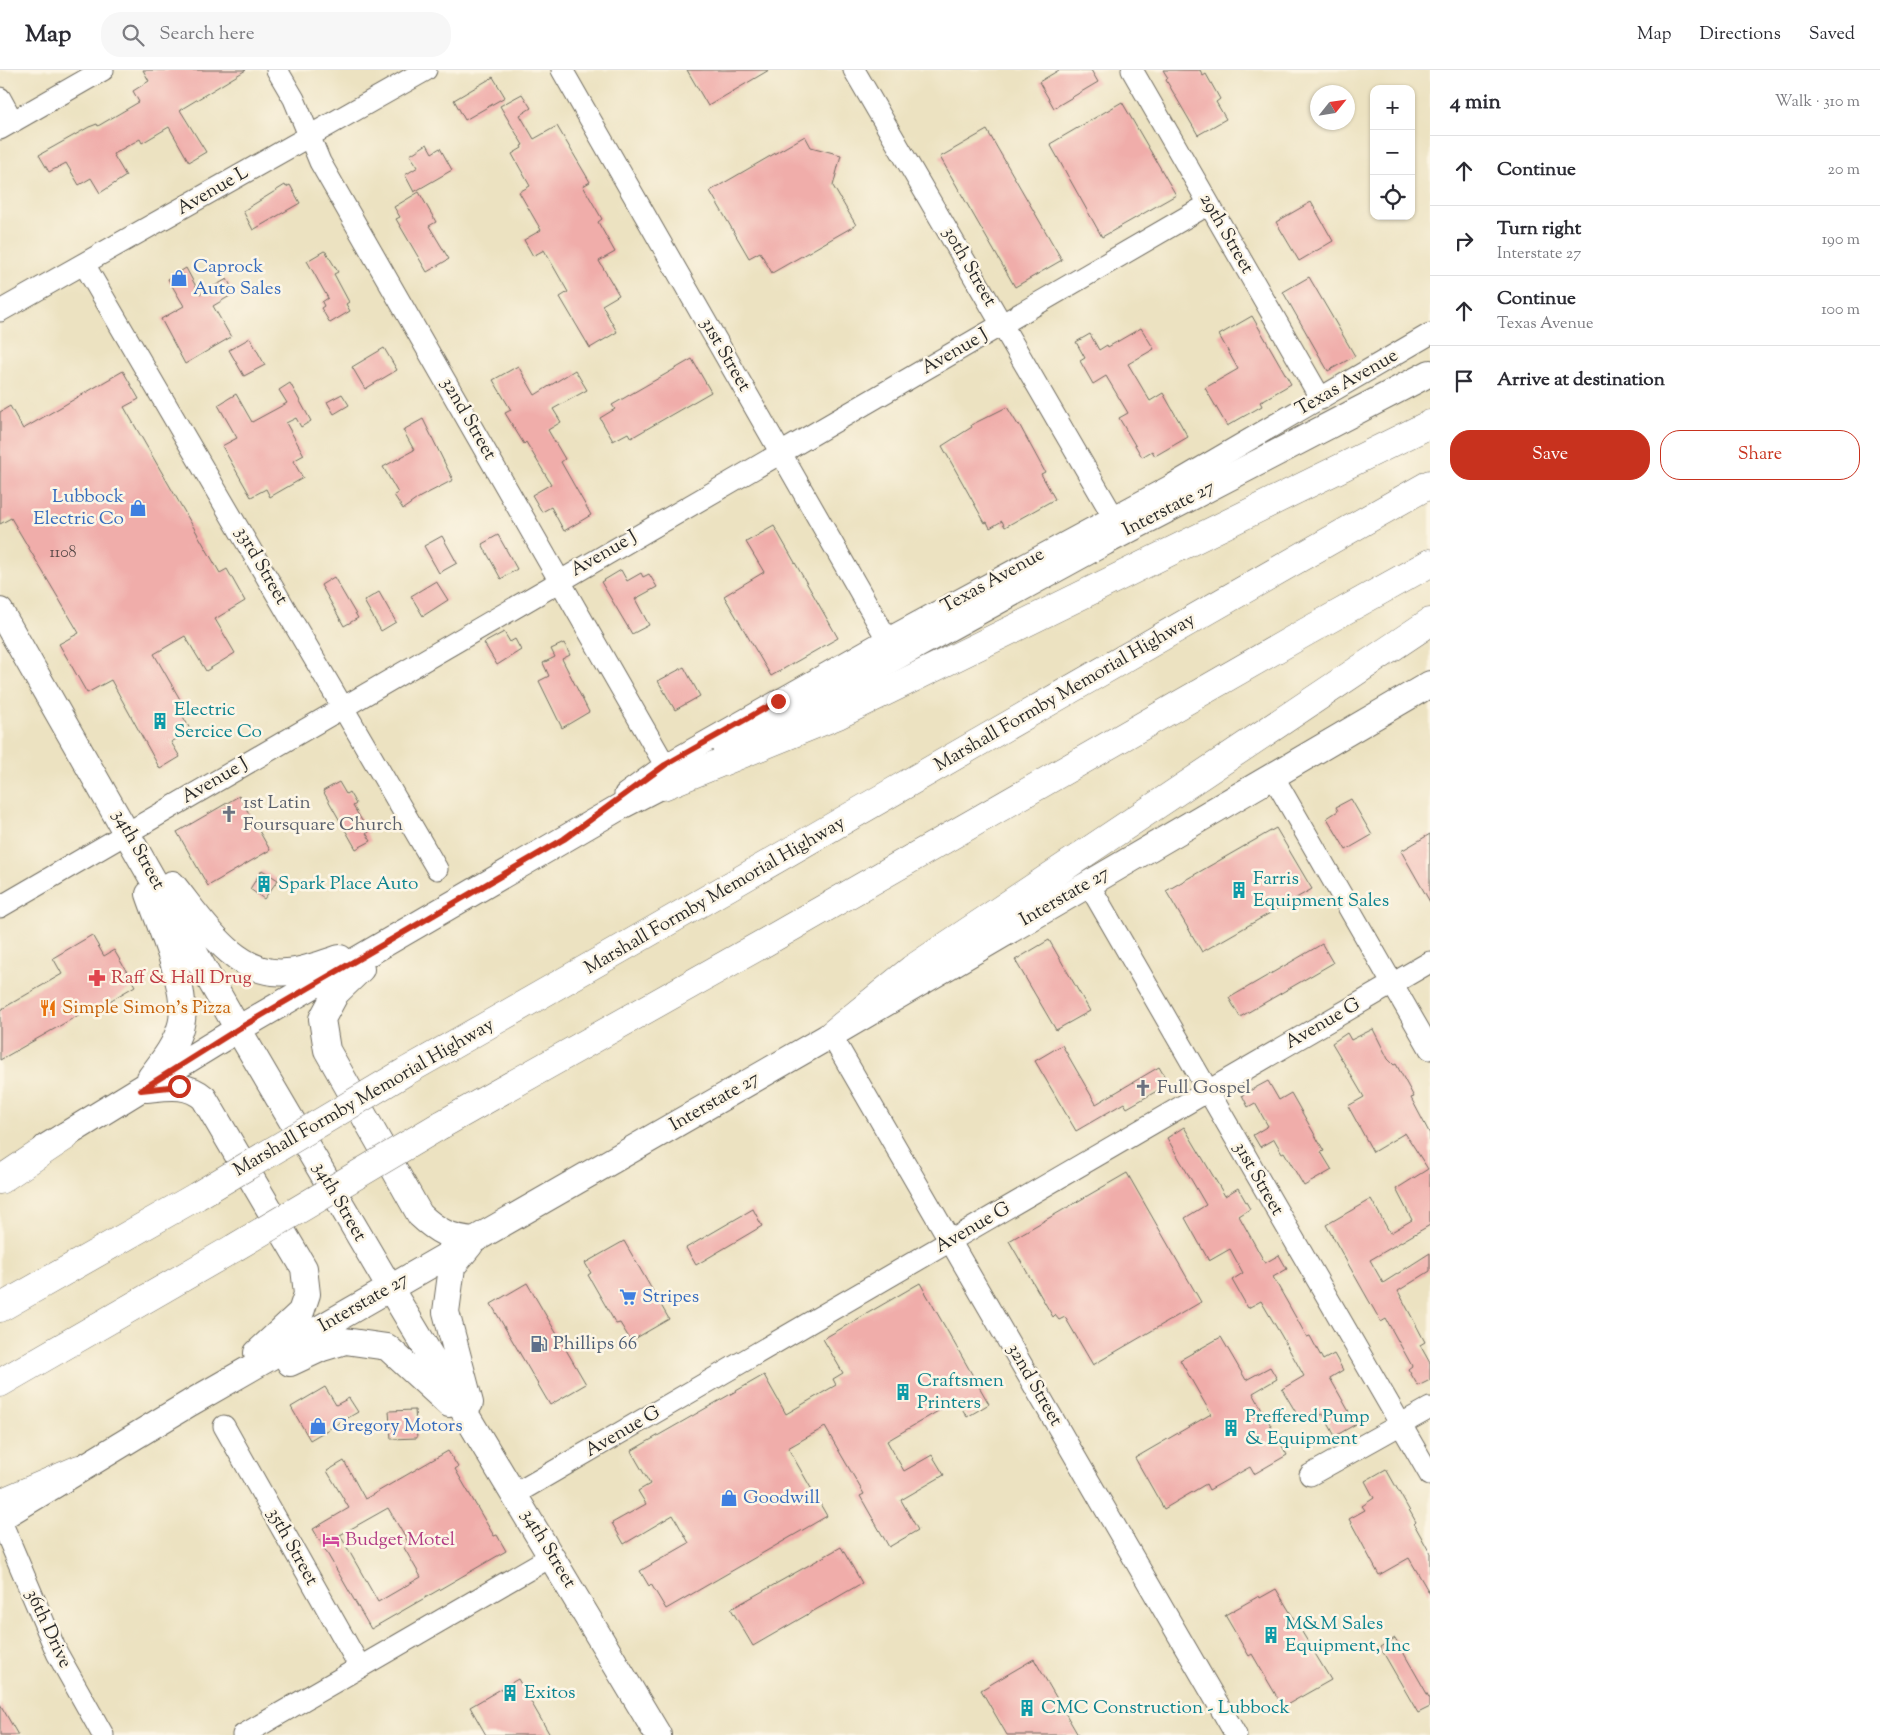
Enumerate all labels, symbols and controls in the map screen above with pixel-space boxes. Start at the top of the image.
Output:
search box [101,12,451,57]
text: Map [25,18,71,52]
icon: search [119,21,147,49]
text: Search here [159,21,255,48]
text: Map [1637,22,1672,48]
text: Directions [1700,22,1781,48]
text: Saved [1809,22,1855,48]
north arrow [1310,85,1355,130]
map controls [1370,85,1415,220]
button: + [1370,85,1415,130]
text: 4 min [1450,88,1501,118]
text: Walk · 310 m [1775,91,1860,114]
button: − [1370,130,1415,175]
icon: ahead [1450,157,1478,185]
text: Continue [1497,157,1576,184]
street label: Avenue L [172,159,254,222]
text: 20 m [1827,159,1860,182]
button: locate [1370,175,1415,220]
street label: 29th Street [1192,189,1260,280]
text: Turn right [1497,216,1581,243]
street label: 30th Street [935,222,1003,312]
icon: right [1450,227,1478,255]
text: 190 m [1822,229,1860,252]
text: Interstate 27 [1497,243,1581,266]
place label: Caprock Auto Sales [193,254,281,303]
shop icon: Caprock Auto Sales [169,268,189,288]
text: Continue [1497,286,1576,313]
icon: ahead [1450,297,1478,325]
text: 100 m [1821,299,1860,322]
street label: 31st Street [693,313,757,397]
text: Texas Avenue [1497,313,1593,336]
street label: Avenue J [917,322,994,382]
street label: Texas Avenue [1291,343,1403,423]
icon: arrive [1450,367,1478,395]
text: Arrive at destination [1497,367,1665,394]
street label: 32nd Street [433,373,503,466]
button: Save [1450,430,1650,480]
button: Share [1660,430,1860,480]
street label: Interstate 27 [1118,474,1220,544]
place label: Lubbock Electric Co [33,484,125,533]
shop icon: Lubbock Electric Co [128,498,148,518]
street label: 33rd Street [228,522,294,610]
street label: Avenue J [566,524,643,584]
street label: Texas Avenue [936,541,1050,621]
house number: 1108 [49,542,77,565]
street label: Marshall Formby Memorial Highway [930,607,1201,779]
route end [767,690,790,713]
place label: Electric Sercice Co [174,697,262,746]
building icon: Electric Sercice Co [150,711,170,731]
street label: Avenue J [177,751,254,811]
place label: 1st Latin Foursquare Church [243,790,403,839]
church icon: 1st Latin Foursquare Church [219,804,239,824]
street label: 34th Street [105,805,171,895]
street label: Marshall Formby Memorial Highway [580,810,851,982]
street label: Interstate 27 [1015,860,1116,934]
place label: Farris Equipment Sales [1253,866,1389,915]
place label: Spark Place Auto [278,871,418,898]
building icon: Spark Place Auto [254,874,274,894]
building icon: Farris Equipment Sales [1229,880,1249,900]
place label: Raff & Hall Drug [111,965,252,992]
pharmacy icon: Raff & Hall Drug [87,968,107,988]
street label: Avenue G [1280,992,1366,1056]
place label: Simple Simon's Pizza [62,995,231,1022]
restaurant icon: Simple Simon's Pizza [38,998,58,1018]
street label: Marshall Formby Memorial Highway [229,1012,500,1184]
street label: Interstate 27 [665,1065,766,1139]
route start [168,1075,191,1098]
place label: Full Gospel [1157,1075,1251,1102]
church icon: Full Gospel [1133,1078,1153,1098]
street label: 31st Street [1226,1137,1290,1221]
street label: 34th Street [305,1157,373,1247]
street label: Avenue G [930,1196,1016,1260]
street label: Interstate 27 [314,1266,415,1340]
place label: Stripes [642,1284,699,1311]
supermarket icon: Stripes [618,1287,638,1307]
place label: Phillips 66 [553,1331,637,1358]
fuel station icon: Phillips 66 [529,1334,549,1354]
street label: 32nd Street [999,1339,1069,1432]
place label: Craftsmen Printers [917,1368,1004,1417]
building icon: Craftsmen Printers [893,1382,913,1402]
street label: Avenue G [580,1400,666,1464]
place label: Preffered Pump & Equipment [1245,1404,1370,1453]
place label: Gregory Motors [332,1413,463,1440]
shop icon: Gregory Motors [308,1416,328,1436]
building icon: Preffered Pump & Equipment [1221,1418,1241,1438]
place label: Goodwill [743,1485,820,1512]
shop icon: Goodwill [719,1488,739,1508]
street label: 35th Street [260,1503,325,1591]
street label: 34th Street [514,1504,582,1594]
place label: Budget Motel [345,1527,455,1554]
hotel icon: Budget Motel [321,1530,341,1550]
street label: 36th Drive [18,1585,78,1673]
place label: M&M Sales Equipment, Inc [1285,1611,1411,1660]
building icon: M&M Sales Equipment, Inc [1261,1625,1281,1645]
place label: Exitos [524,1680,576,1707]
building icon: Exitos [500,1683,520,1703]
place label: CMC Construction - Lubbock [1041,1695,1290,1722]
building icon: CMC Construction - Lubbock [1017,1698,1037,1718]

